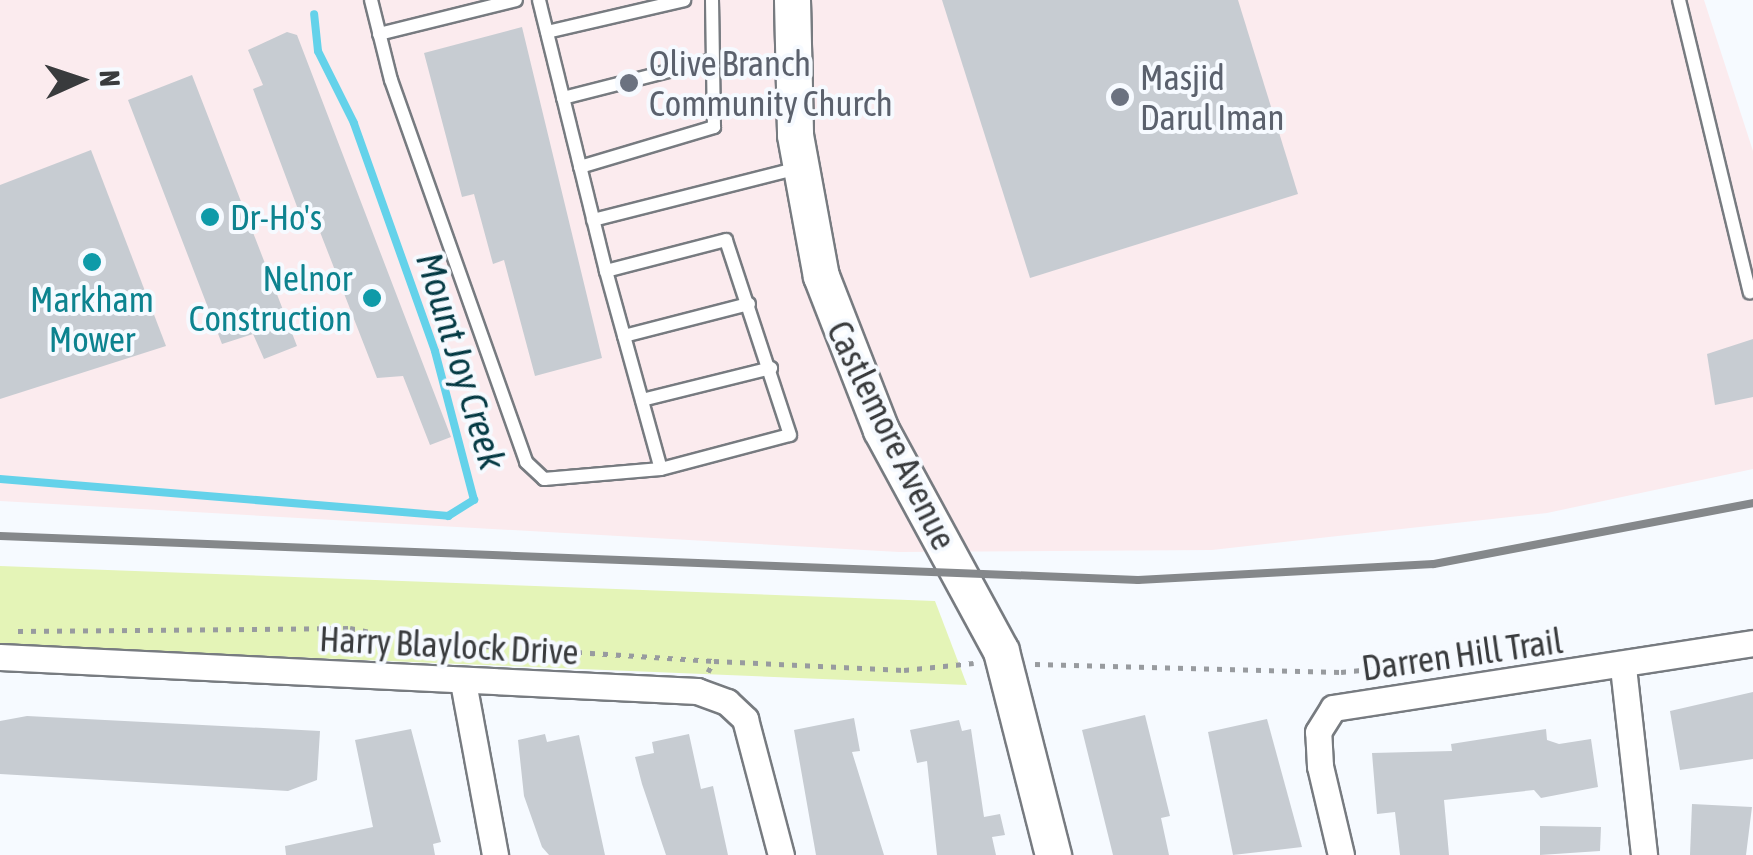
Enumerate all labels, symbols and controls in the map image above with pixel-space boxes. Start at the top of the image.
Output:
north arrow [30,30,130,130]
place label: Olive Branch Community Church [649,42,893,124]
place label: Masjid Darul Iman [1140,56,1285,138]
text: N [94,69,126,88]
marker: Olive Branch Community Church [618,72,640,94]
marker: Masjid Darul Iman [1109,86,1131,108]
place label: Dr-Ho's [230,196,322,238]
marker: Dr-Ho's [199,206,221,228]
water label: Mount Joy Creek [406,247,516,475]
marker: Markham Mower [81,251,103,273]
place label: Nelnor Construction [189,257,352,339]
place label: Markham Mower [30,278,154,360]
marker: Nelnor Construction [361,287,383,309]
street label: Castlemore Avenue [819,314,965,556]
street label: Harry Blaylock Drive [318,617,580,673]
street label: Darren Hill Trail [1359,619,1565,689]

